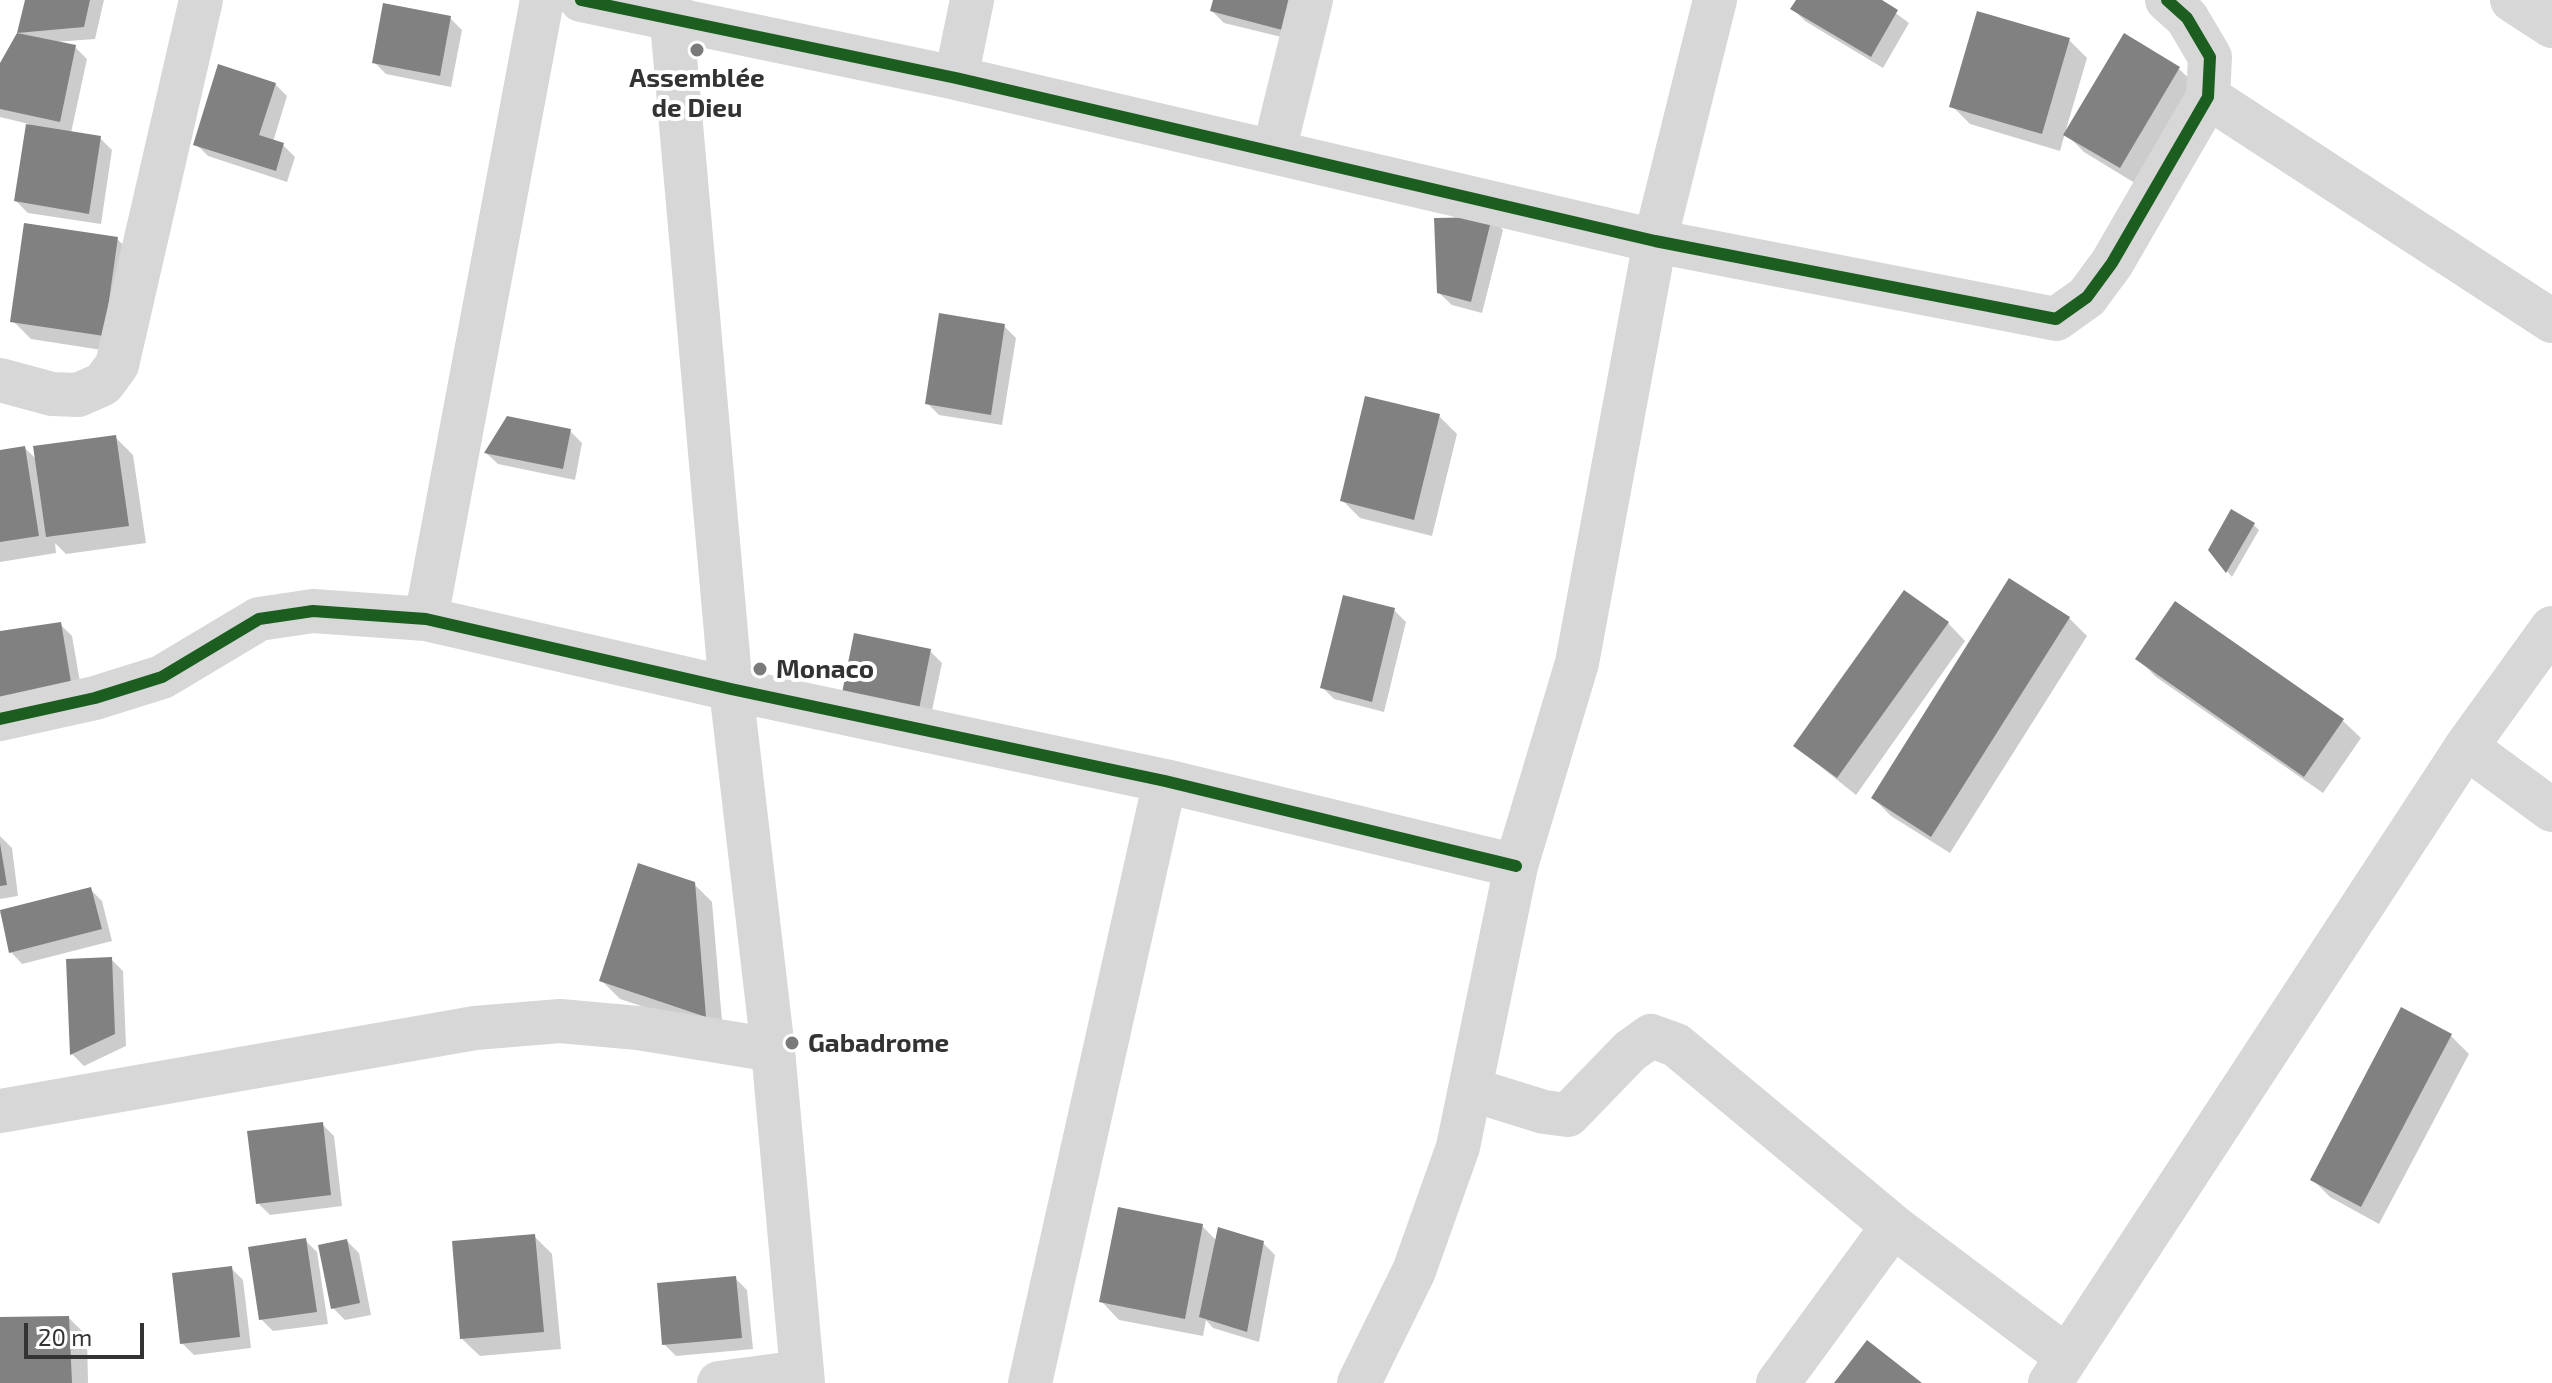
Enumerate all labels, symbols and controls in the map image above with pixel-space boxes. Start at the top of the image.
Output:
marker: Assemblée de Dieu [688,41,706,59]
place label: Assemblée de Dieu [629,62,765,124]
place label: Monaco [776,653,874,685]
marker: Monaco [751,660,769,678]
place label: Gabadrome [808,1027,949,1059]
marker: Gabadrome [783,1034,801,1052]
scale bar [28,1307,148,1357]
text: 20 m [38,1322,92,1351]

